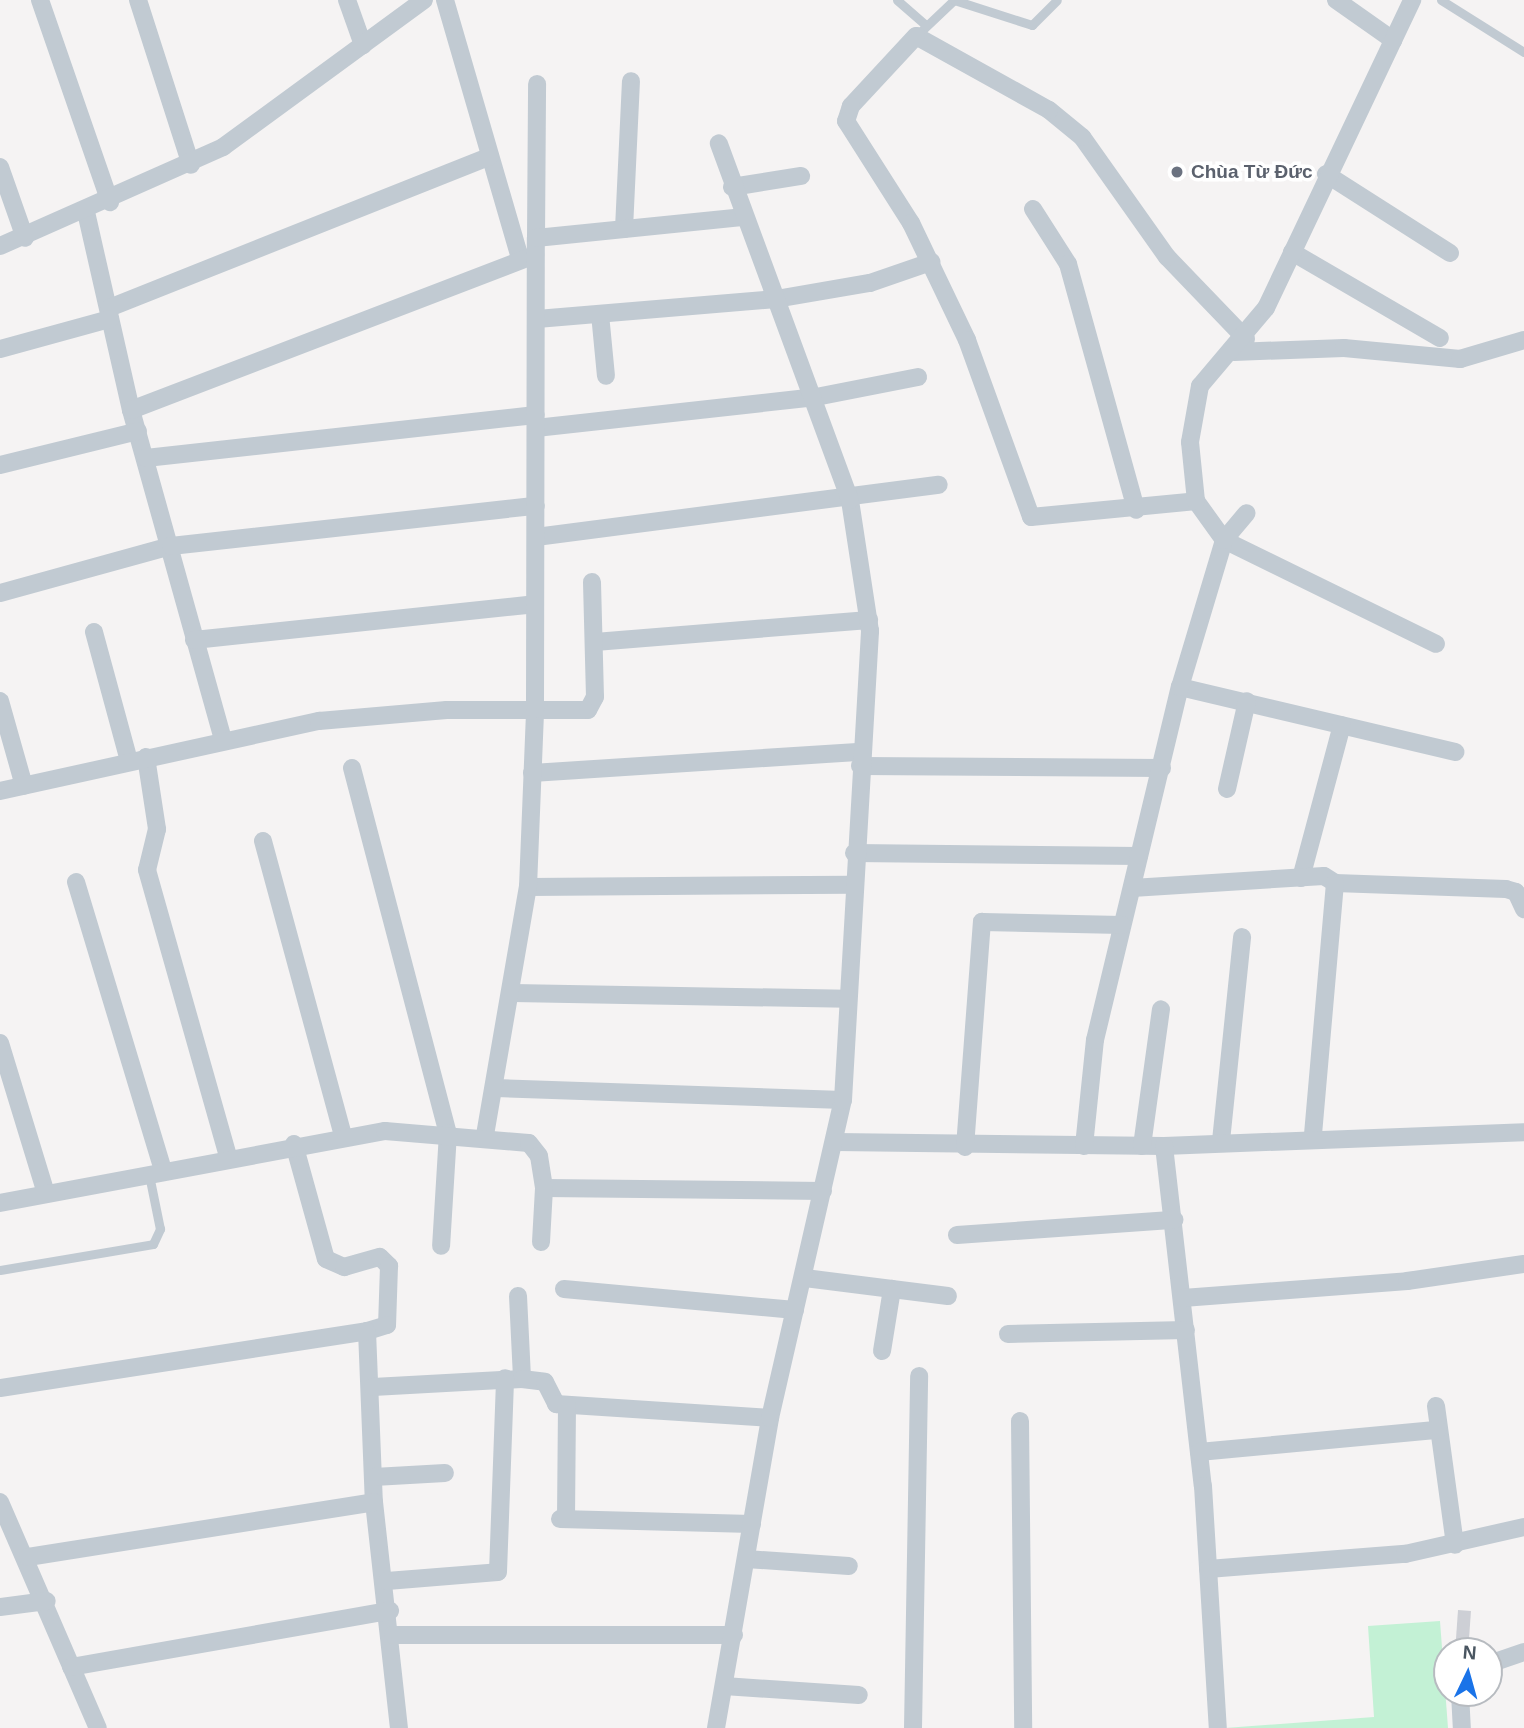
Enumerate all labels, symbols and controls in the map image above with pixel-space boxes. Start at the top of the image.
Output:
place label: Chùa Từ Đức [1191,161,1312,183]
marker: Chùa Từ Đức [1169,164,1185,180]
north arrow [1433,1637,1503,1707]
text: N [1462,1642,1477,1664]

